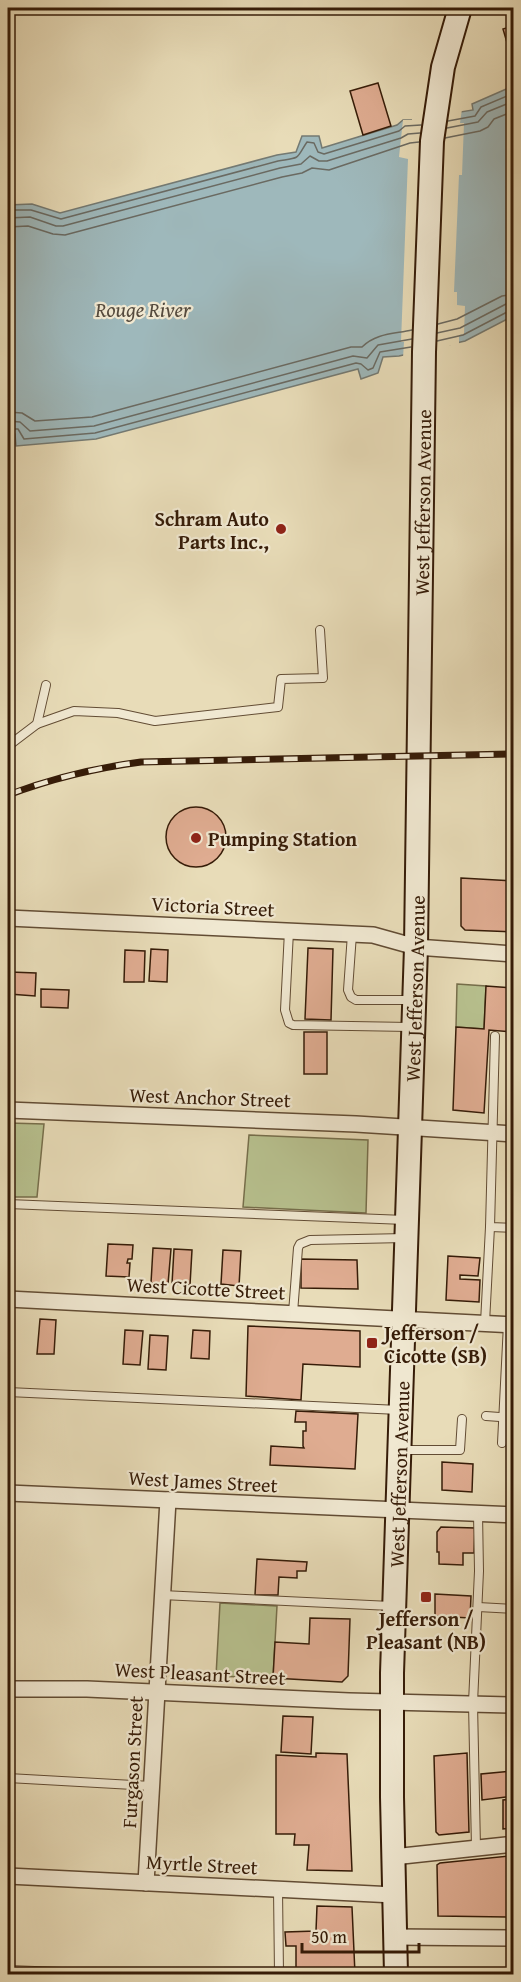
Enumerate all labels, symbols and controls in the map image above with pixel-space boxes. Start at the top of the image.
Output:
water label: Rouge River [94,294,192,325]
street label: West Jefferson Avenue [406,409,438,596]
place label: Schram Auto Parts Inc., [154,504,269,556]
marker: Schram Auto Parts Inc., [274,522,288,536]
place label: Pumping Station [208,824,357,853]
marker: Pumping Station [189,831,203,845]
street label: Victoria Street [151,888,275,924]
street label: West Jefferson Avenue [397,895,431,1082]
street label: West Anchor Street [129,1080,291,1114]
street label: West Cicotte Street [126,1269,286,1307]
place label: Jefferson / Cicotte (SB) [381,1318,487,1370]
marker: Jefferson / Cicotte (SB) [365,1336,379,1350]
street label: West Jefferson Avenue [381,1380,416,1568]
street label: West James Street [128,1463,278,1499]
marker: Jefferson / Pleasant (NB) [419,1590,433,1604]
place label: Jefferson / Pleasant (NB) [366,1604,486,1656]
street label: West Pleasant Street [114,1654,286,1692]
street label: Furgason Street [114,1695,150,1829]
street label: Myrtle Street [145,1847,259,1881]
scale bar [302,1916,419,1954]
text: 50 m [311,1923,347,1950]

